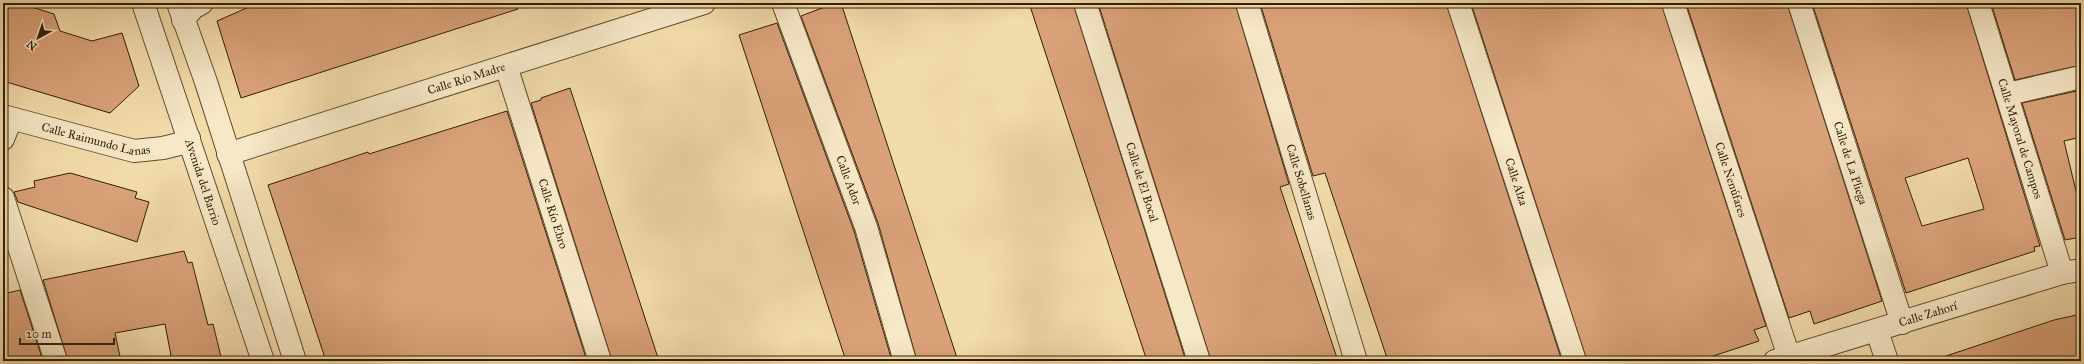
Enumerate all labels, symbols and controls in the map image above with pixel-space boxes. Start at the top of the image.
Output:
north arrow [18,18,58,58]
text: N [24,37,40,53]
street label: Calle Río Madre [426,60,507,97]
street label: Calle Mayoral de Campos [1995,77,2045,200]
street label: Calle Raimundo Lanas [40,120,151,158]
street label: Calle de La Pliega [1831,120,1871,207]
street label: Avenida del Barrio [182,136,224,227]
street label: Calle Nenúfares [1712,140,1750,219]
street label: Calle de El Bocal [1123,141,1162,224]
street label: Calle Sobellanas [1283,142,1320,222]
street label: Calle Ador [833,153,864,208]
street label: Calle Alza [1502,156,1531,208]
street label: Calle Río Ebro [535,177,571,250]
street label: Calle Zahorí [1897,298,1960,330]
scale bar [20,320,114,346]
text: 20 m [26,327,52,341]

